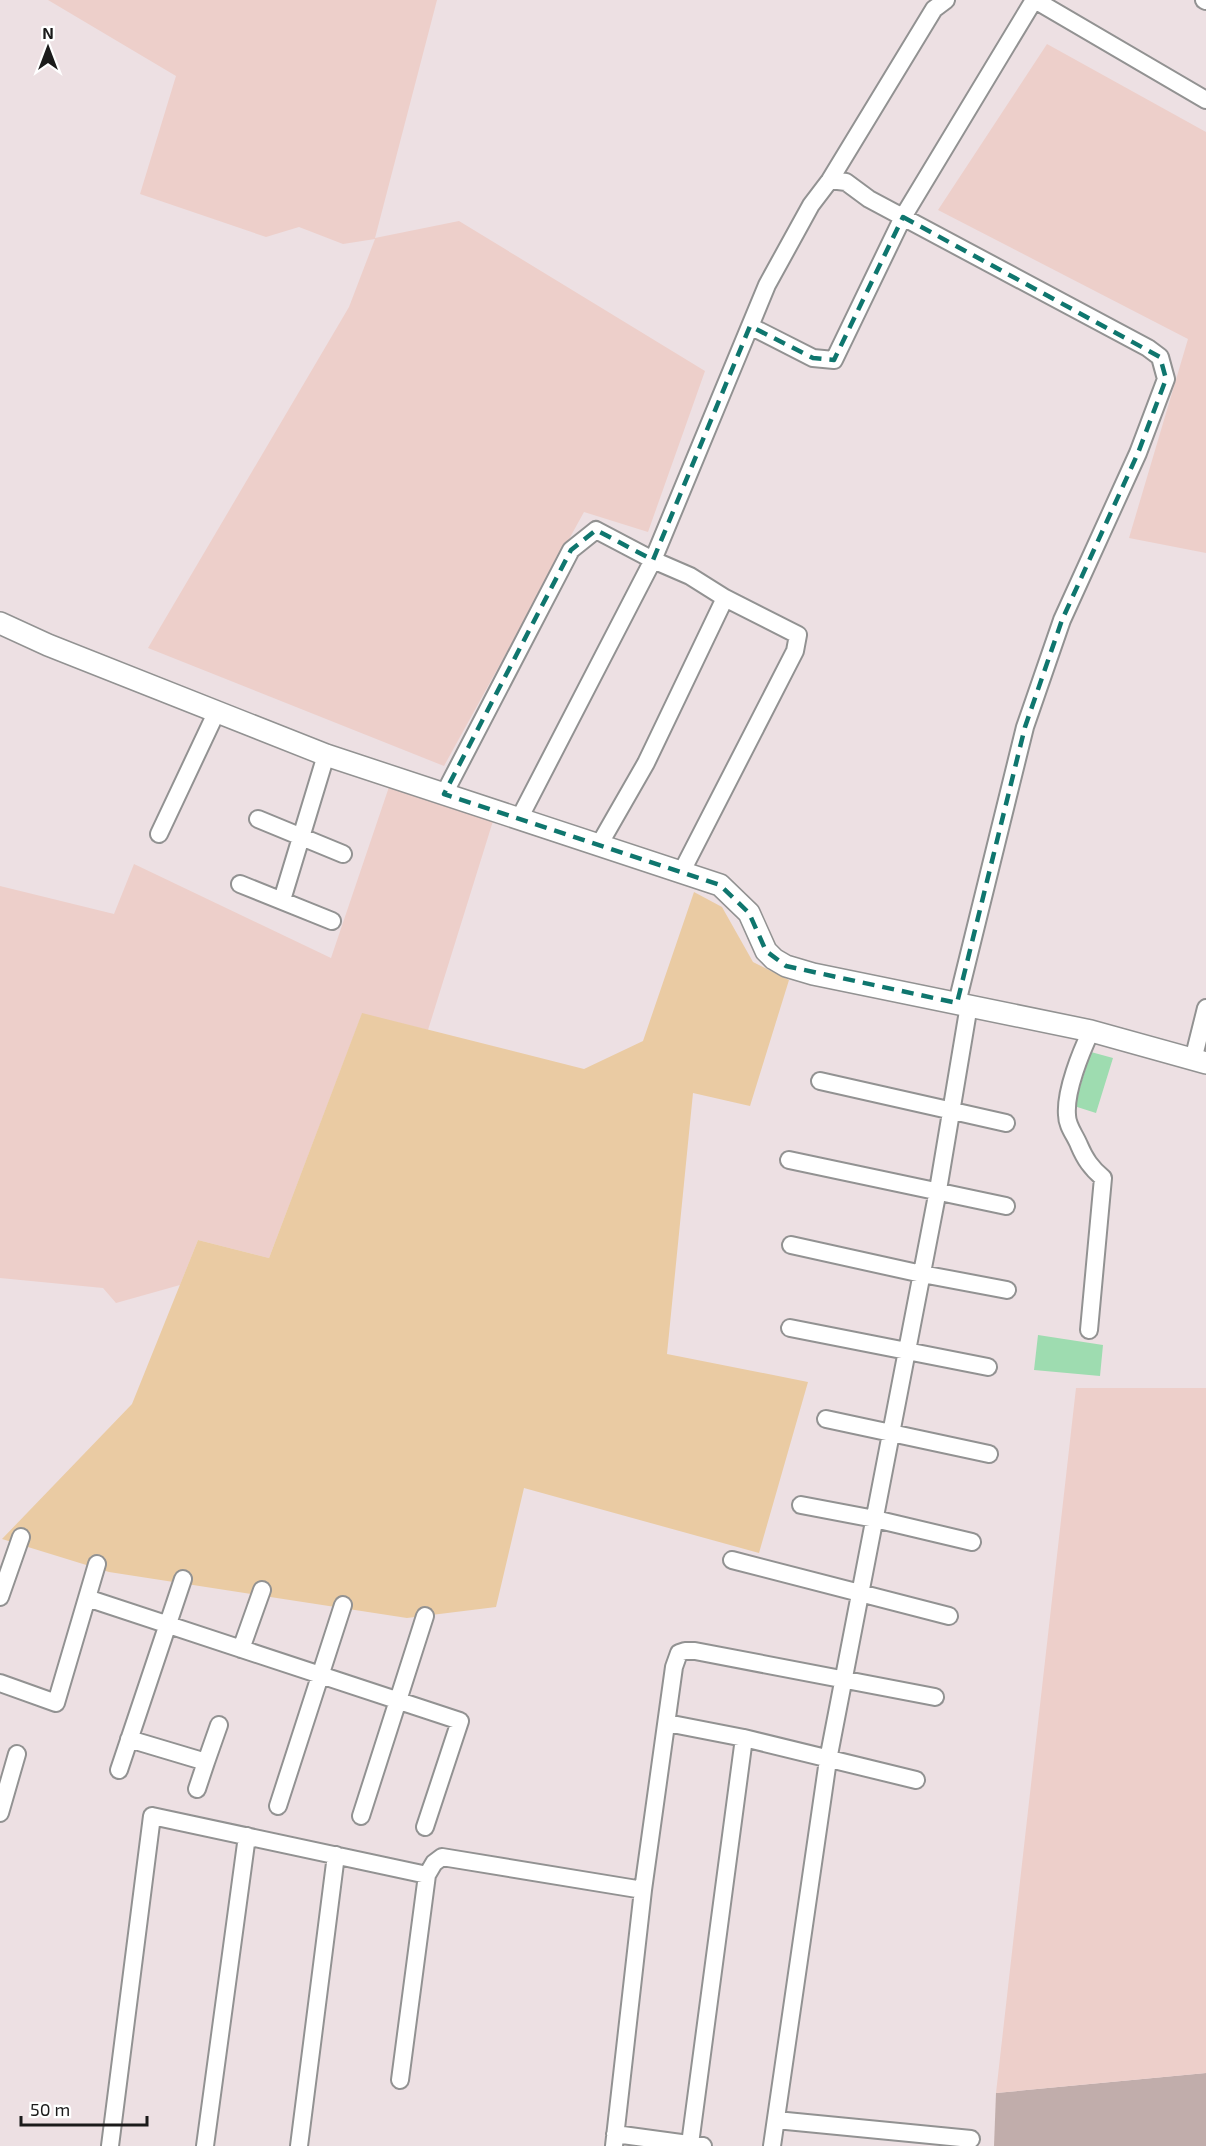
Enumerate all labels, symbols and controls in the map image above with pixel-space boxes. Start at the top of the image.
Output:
north arrow [18,18,78,78]
text: N [42,23,54,42]
scale bar [21,2089,147,2127]
text: 50 m [30,2098,70,2120]

